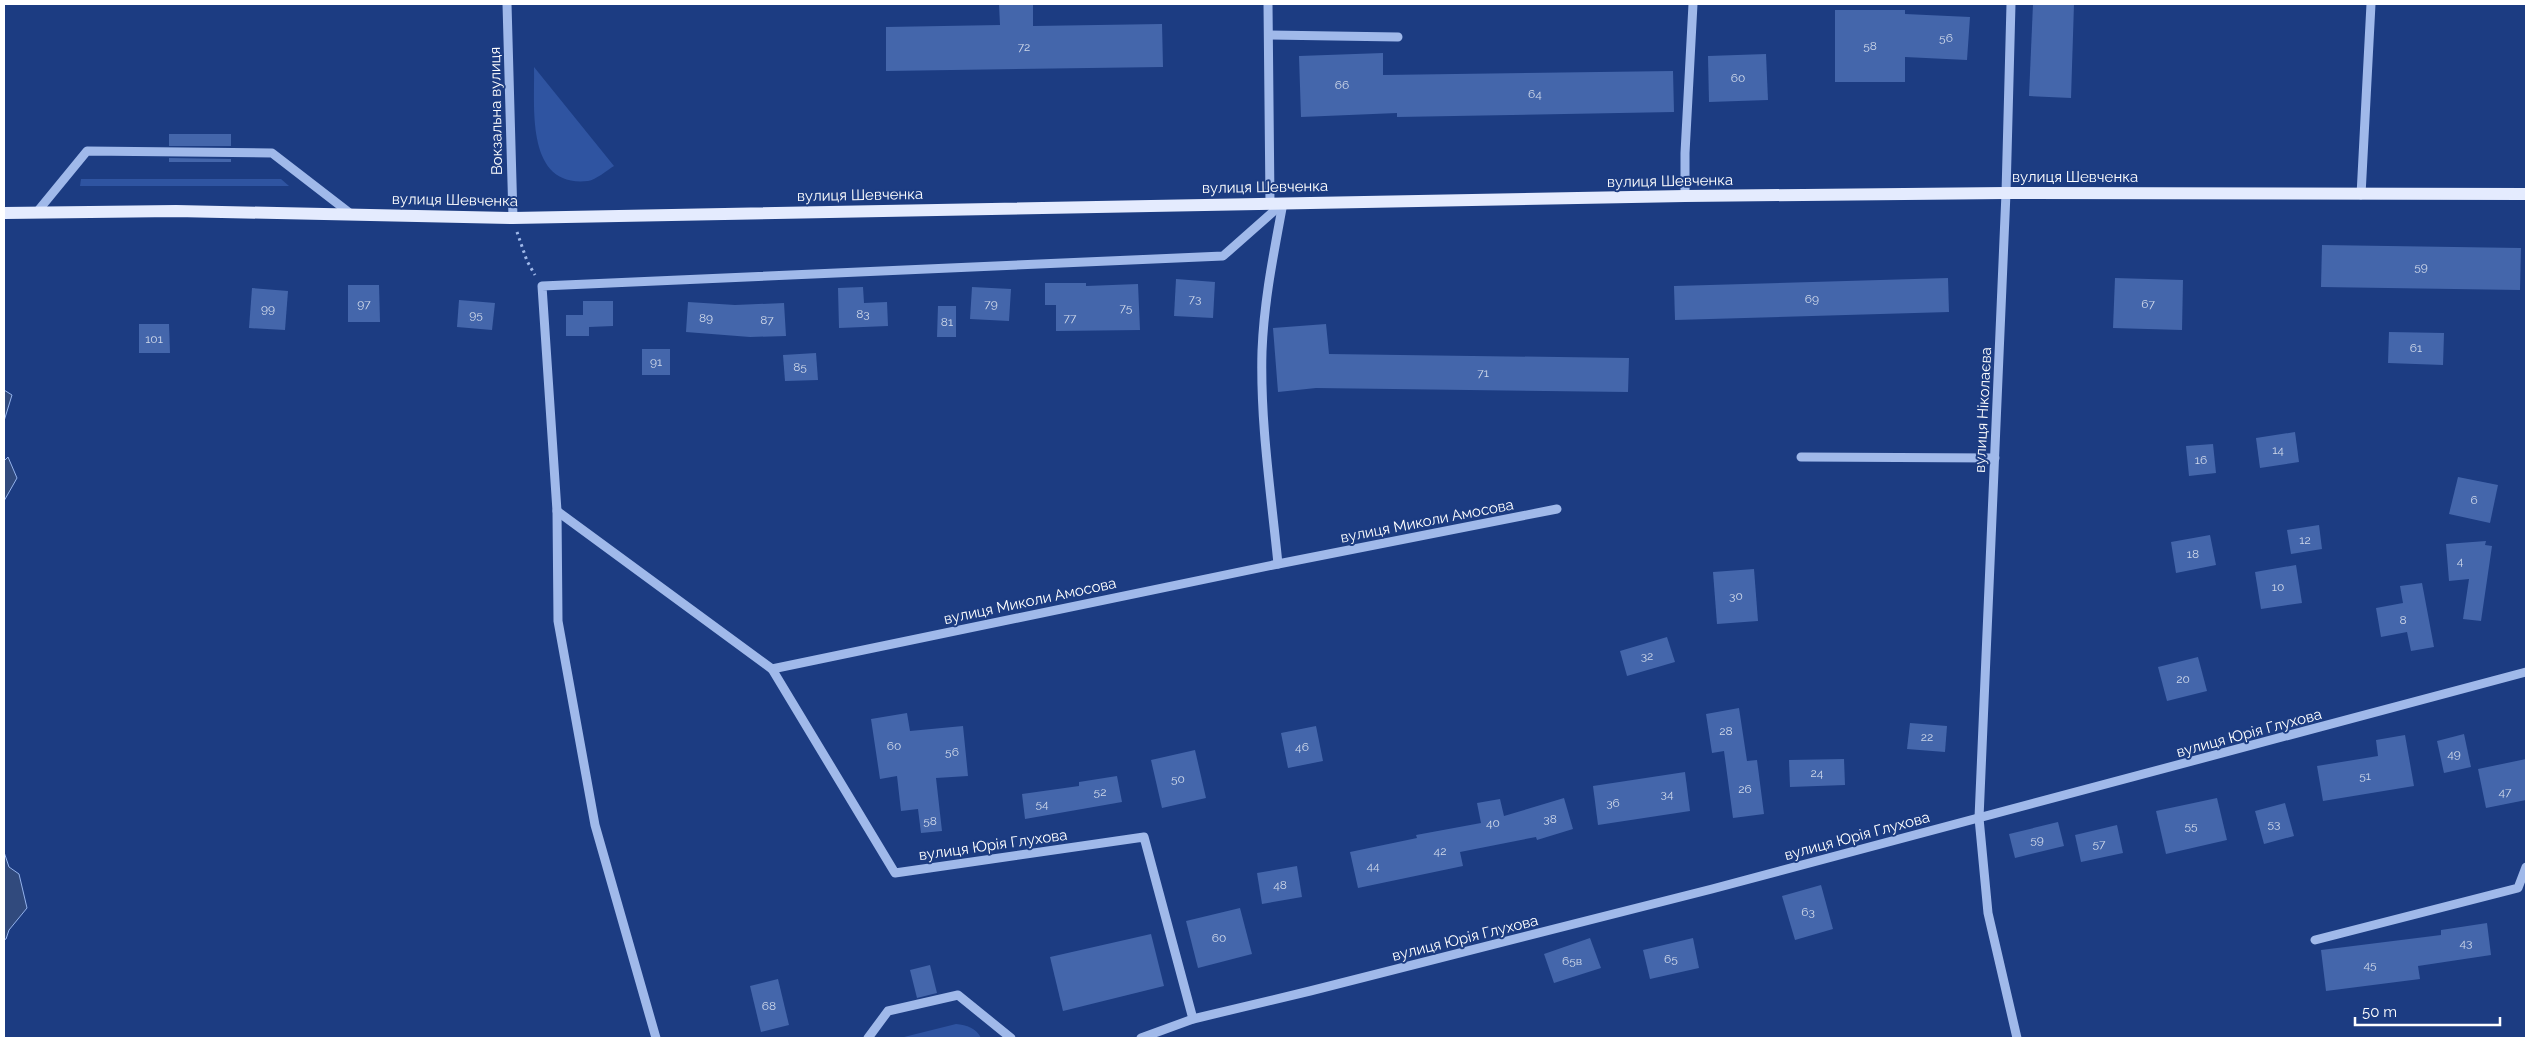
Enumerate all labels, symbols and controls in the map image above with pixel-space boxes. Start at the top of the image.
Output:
house number: 56 [1939,31,1953,45]
house number: 58 [1863,39,1877,53]
house number: 72 [1018,40,1030,54]
street label: Вокзальна вулиця [486,47,506,175]
house number: 60 [1731,71,1745,85]
house number: 66 [1335,78,1349,92]
house number: 64 [1528,87,1542,101]
street label: вулиця Шевченка [2012,168,2138,186]
street label: вулиця Шевченка [1607,171,1733,191]
street label: вулиця Шевченка [1202,177,1328,197]
street label: вулиця Шевченка [797,185,923,205]
street label: вулиця Шевченка [392,190,518,210]
house number: 59 [2414,260,2428,274]
house number: 73 [1189,292,1201,306]
house number: 69 [1805,292,1819,306]
house number: 97 [357,297,371,311]
house number: 79 [984,297,998,311]
house number: 67 [2141,297,2155,311]
house number: 75 [1120,301,1133,315]
house number: 99 [261,302,275,316]
house number: 83 [856,307,870,321]
house number: 95 [469,308,483,322]
house number: 89 [699,311,713,325]
house number: 77 [1064,311,1077,325]
house number: 87 [760,313,774,327]
house number: 81 [941,315,953,329]
house number: 101 [145,332,163,346]
house number: 61 [2410,341,2422,355]
street label: вулиця Ніколаєва [1971,347,1995,473]
house number: 91 [650,355,662,369]
house number: 85 [793,360,807,374]
house number: 71 [1477,366,1489,380]
house number: 14 [2272,443,2284,457]
house number: 16 [2195,453,2207,467]
house number: 6 [2470,493,2478,507]
street label: вулиця Миколи Амосова [1339,495,1515,547]
house number: 12 [2299,533,2311,547]
house number: 18 [2187,547,2199,561]
house number: 4 [2457,554,2464,568]
street label: вулиця Миколи Амосова [942,574,1118,628]
house number: 10 [2272,580,2284,594]
house number: 30 [1729,589,1743,603]
house number: 8 [2399,613,2407,627]
house number: 32 [1641,649,1653,663]
house number: 20 [2176,672,2190,686]
street label: вулиця Юрія Глухова [2174,705,2324,761]
house number: 28 [1719,724,1733,738]
house number: 22 [1921,730,1933,744]
house number: 60 [887,739,901,753]
house number: 46 [1295,740,1309,754]
house number: 56 [945,745,959,759]
house number: 49 [2447,747,2461,761]
house number: 24 [1811,766,1824,780]
house number: 51 [2359,769,2371,783]
house number: 50 [1171,772,1185,786]
house number: 26 [1738,782,1752,796]
house number: 52 [1094,785,1106,799]
house number: 47 [2499,785,2512,799]
house number: 34 [1661,787,1674,801]
house number: 36 [1606,796,1620,810]
house number: 54 [1035,797,1049,811]
street label: вулиця Юрія Глухова [1782,808,1932,864]
house number: 38 [1543,812,1557,826]
house number: 58 [923,814,937,828]
house number: 40 [1486,816,1500,830]
house number: 53 [2268,817,2280,831]
house number: 55 [2184,819,2198,833]
street label: вулиця Юрія Глухова [918,826,1068,864]
house number: 59 [2030,833,2044,847]
house number: 57 [2093,837,2106,851]
house number: 42 [1434,844,1446,858]
house number: 44 [1366,859,1380,873]
house number: 48 [1273,878,1287,892]
house number: 63 [1801,905,1815,919]
street label: вулиця Юрія Глухова [1390,911,1540,965]
house number: 60 [1212,931,1226,945]
house number: 43 [2460,936,2472,950]
house number: 65 [1664,952,1678,966]
house number: 65в [1562,954,1582,968]
house number: 45 [2363,958,2377,972]
scale bar [2355,994,2500,1026]
house number: 68 [762,999,776,1013]
text: 50 m [2362,1003,2397,1021]

